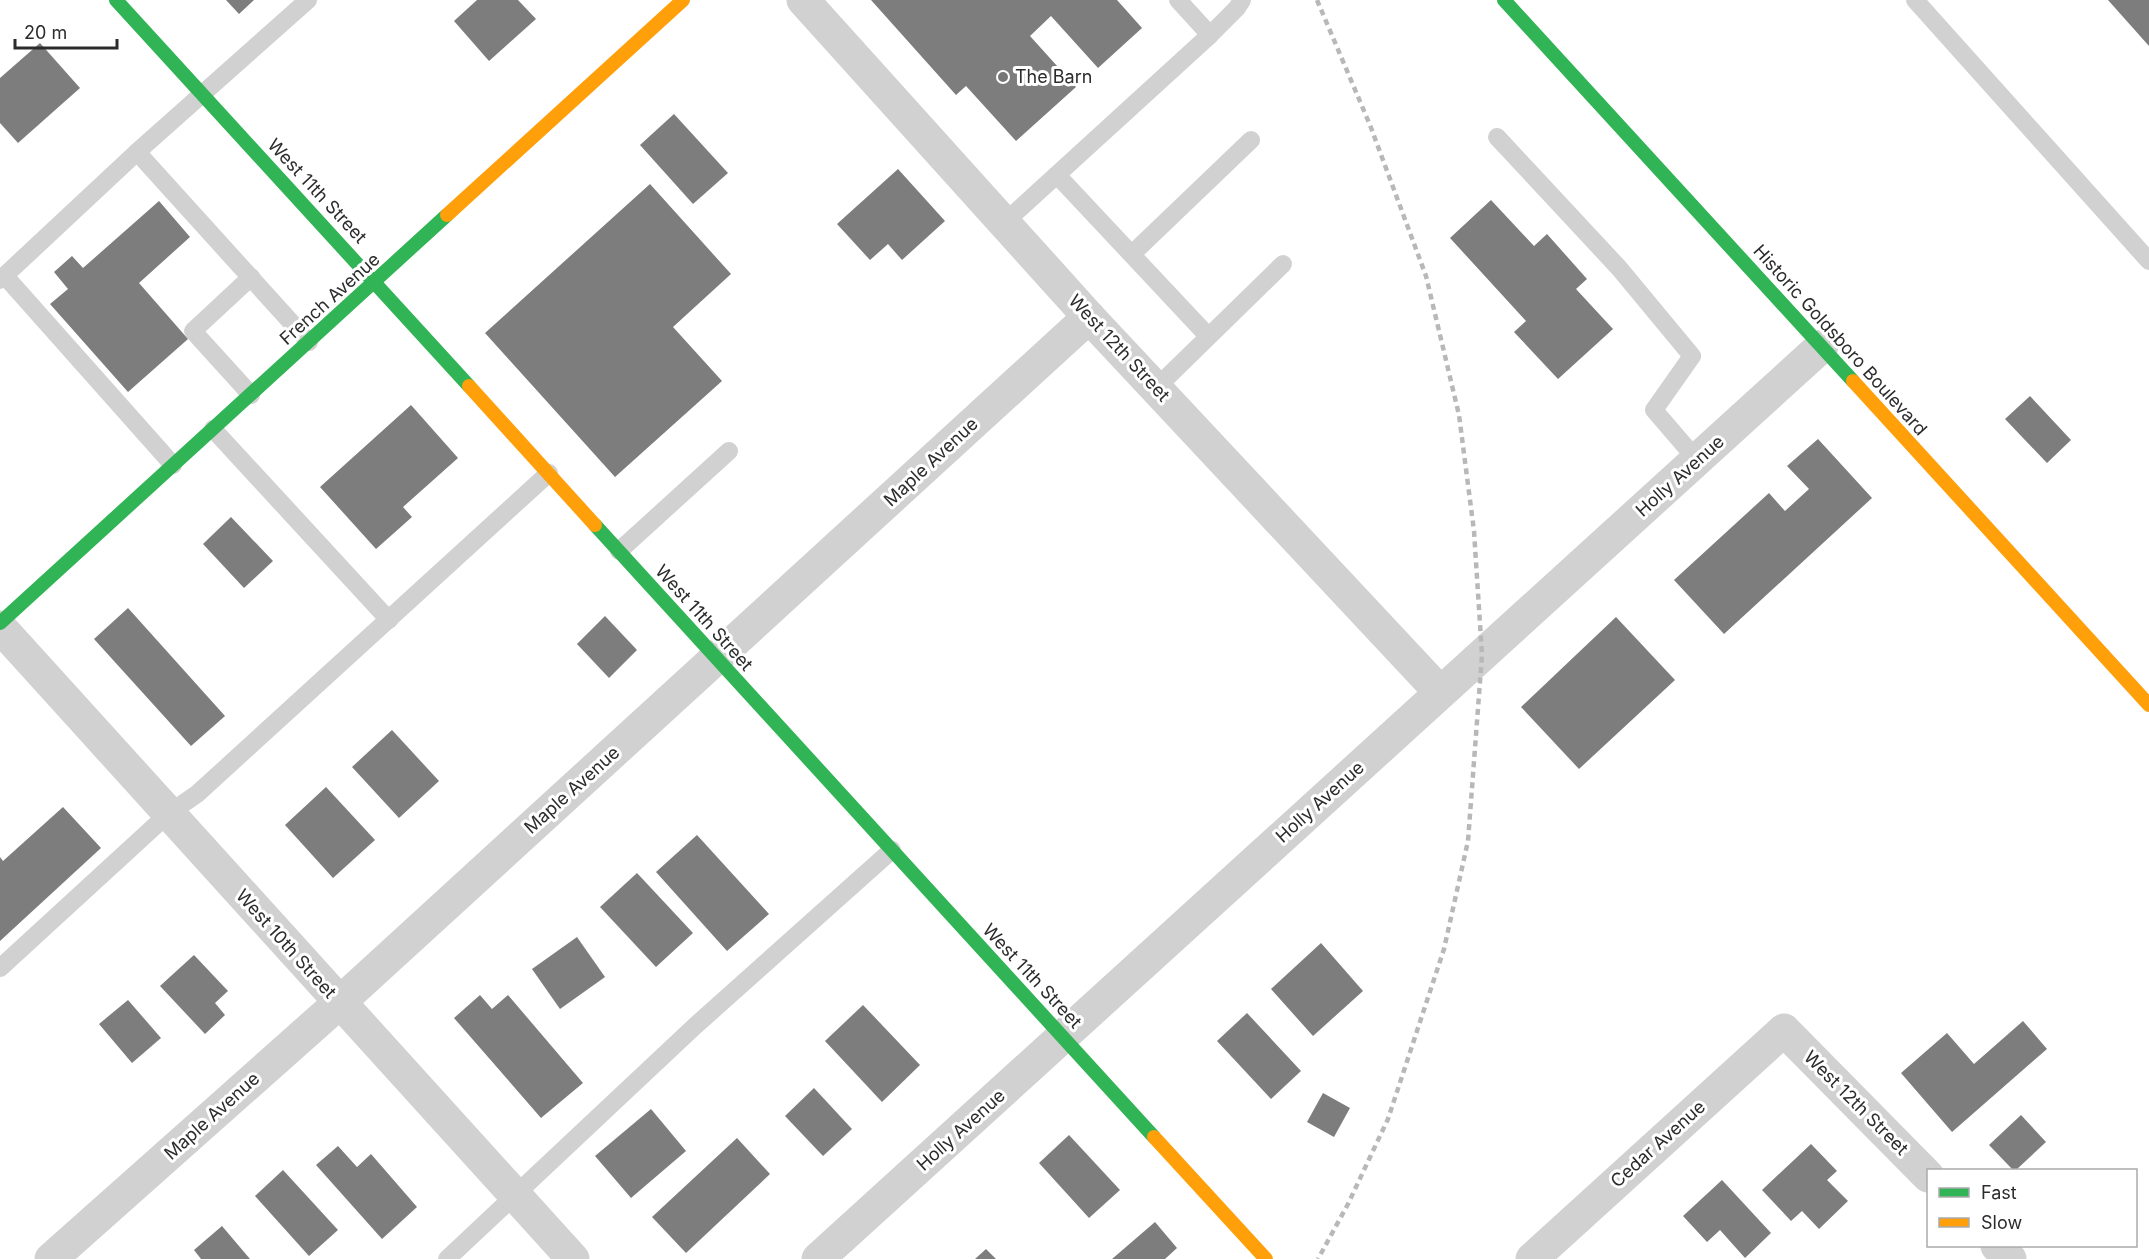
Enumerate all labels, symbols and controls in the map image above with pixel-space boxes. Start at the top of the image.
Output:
scale bar [15,12,117,50]
text: 20 m [24,22,67,43]
place label: The Barn [1015,66,1092,87]
marker: The Barn [996,70,1010,84]
street label: West 11th Street [264,134,371,247]
street label: Historic Goldsboro Boulevard [1749,240,1932,439]
street label: French Avenue [275,248,384,349]
street label: West 12th Street [1064,290,1174,406]
street label: Maple Avenue [879,413,982,510]
street label: Holly Avenue [1631,431,1728,521]
street label: West 11th Street [651,560,757,675]
street label: Maple Avenue [520,741,623,838]
street label: Holly Avenue [1271,757,1368,847]
street label: West 10th Street [232,885,341,1002]
street label: West 11th Street [979,919,1086,1032]
street label: West 12th Street [1800,1046,1913,1159]
street label: Maple Avenue [160,1067,263,1164]
street label: Holly Avenue [912,1085,1009,1175]
street label: Cedar Avenue [1606,1096,1709,1192]
legend [1927,1169,2137,1247]
text: Fast [1981,1182,2017,1203]
text: Slow [1981,1212,2022,1233]

